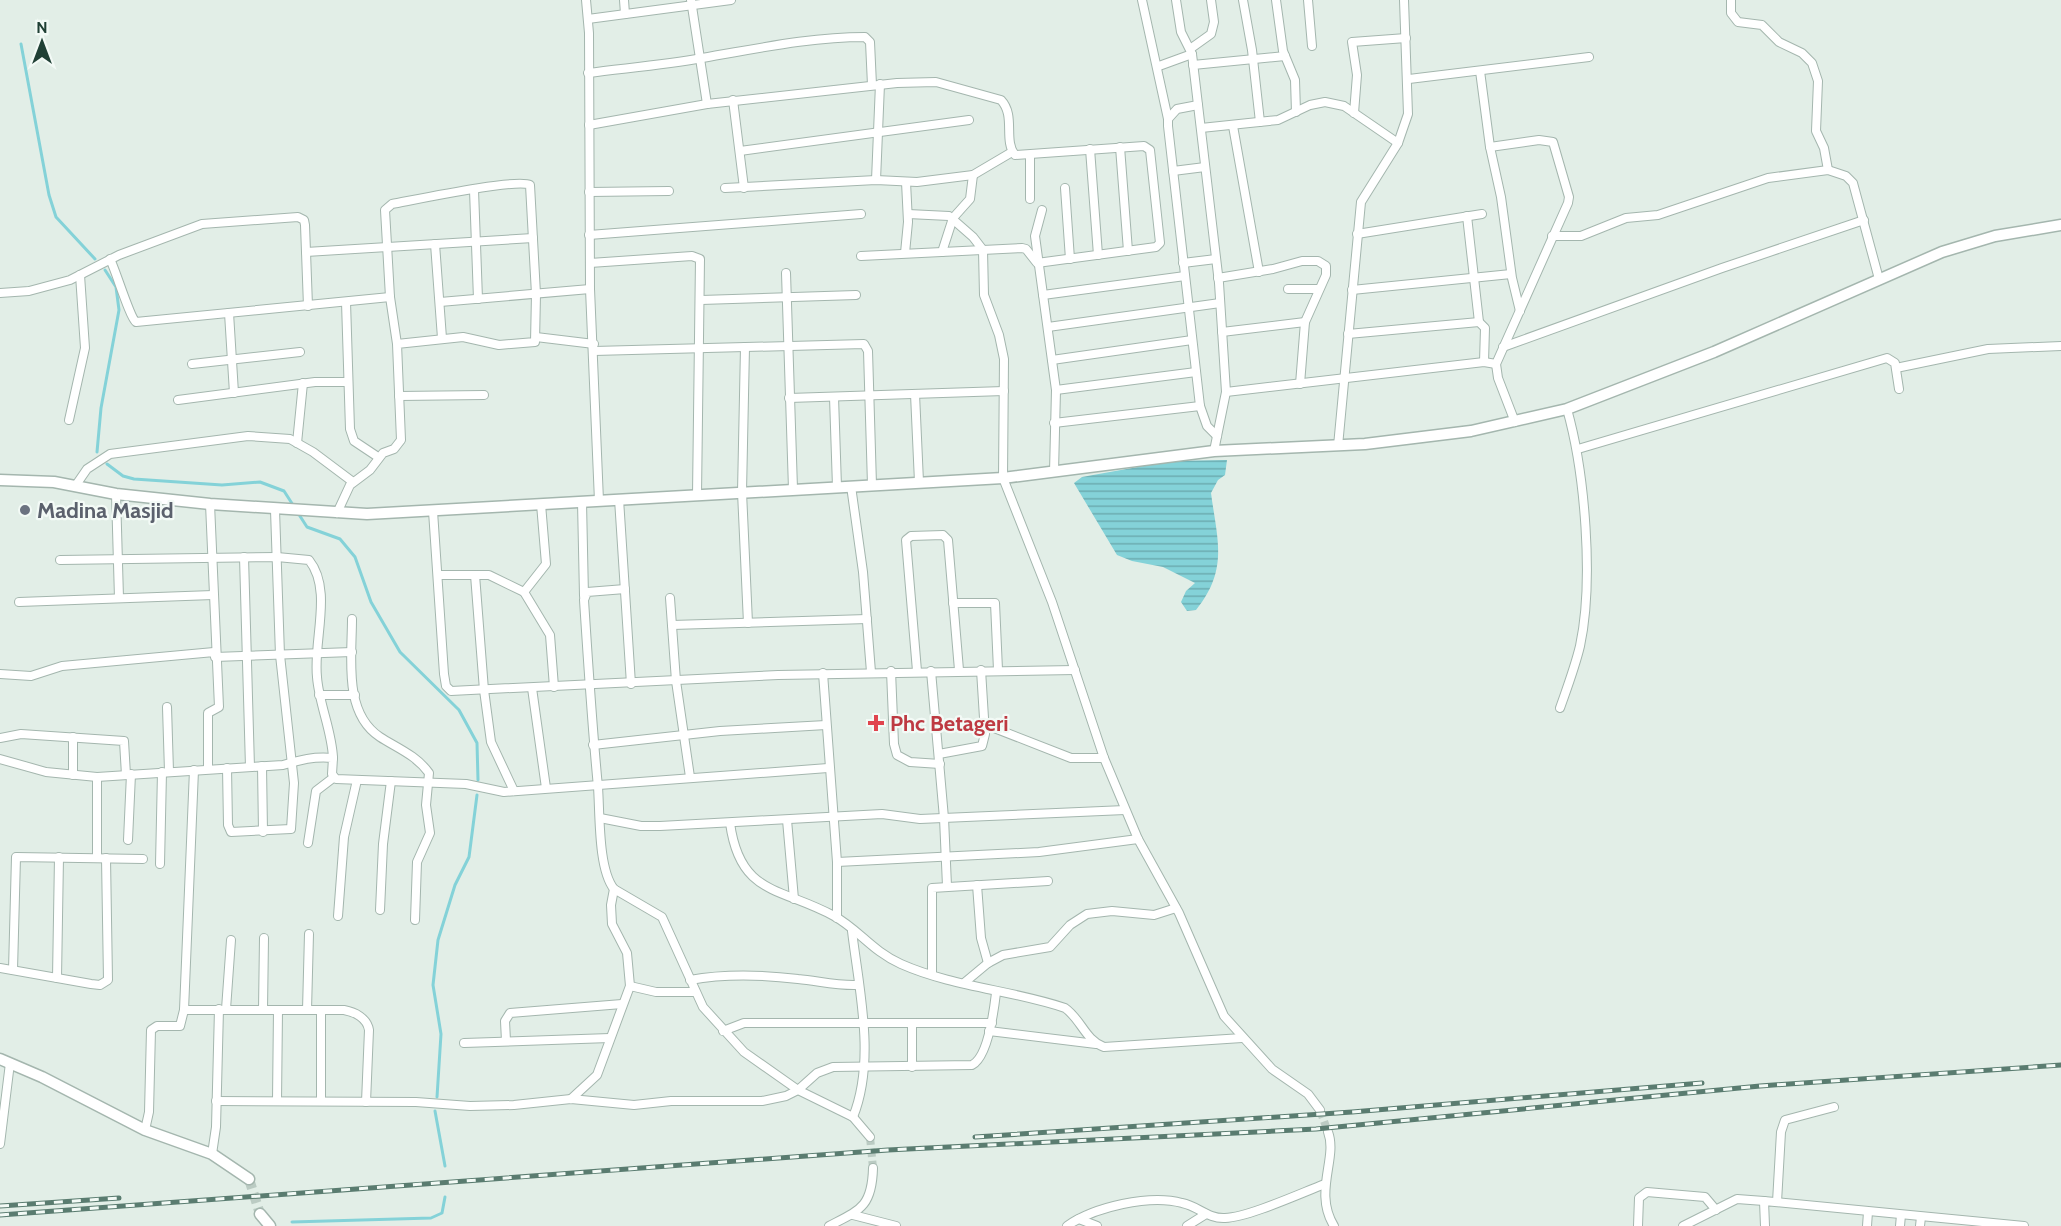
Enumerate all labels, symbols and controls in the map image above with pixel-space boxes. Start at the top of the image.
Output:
north arrow [12,12,72,72]
text: N [36,18,48,37]
place label: Madina Masjid [37,497,174,524]
marker: Madina Masjid [18,503,32,517]
place label: Phc Betageri [890,710,1009,737]
marker: Phc Betageri [867,714,885,732]

